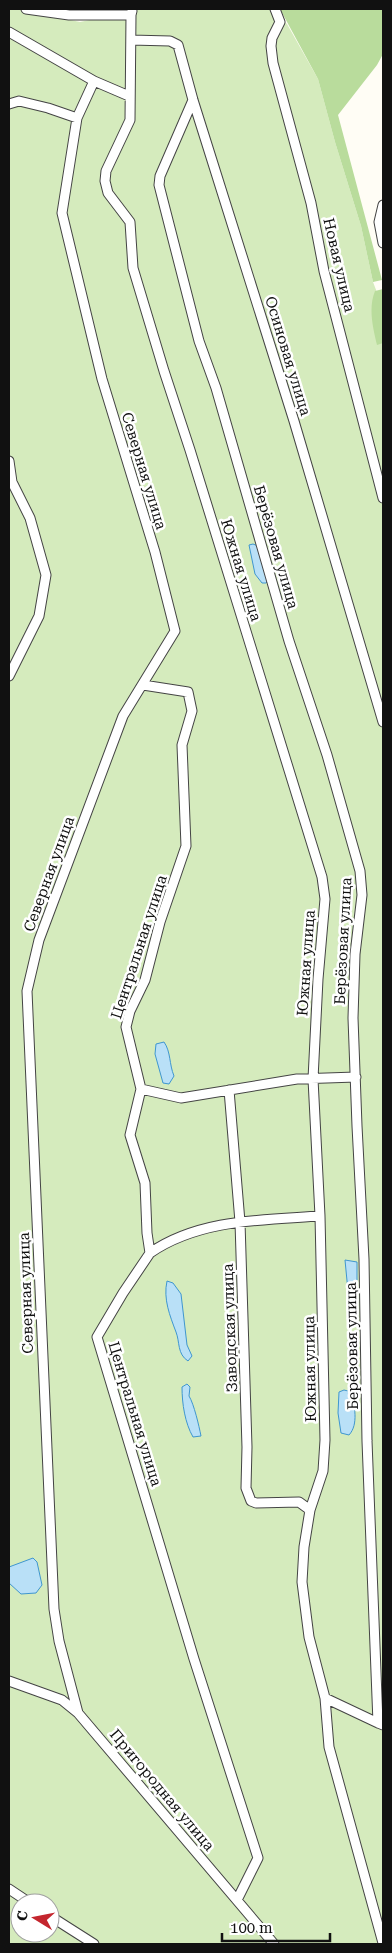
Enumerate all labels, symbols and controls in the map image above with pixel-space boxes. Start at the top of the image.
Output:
street label: Новая улица [319,216,359,314]
street label: Осиновая улица [261,294,315,418]
street label: Северная улица [118,410,170,532]
street label: Берёзовая улица [250,483,302,611]
street label: Южная улица [217,517,265,623]
street label: Северная улица [20,814,78,934]
street label: Центральная улица [107,873,171,1021]
street label: Берёзовая улица [331,877,355,1005]
street label: Южная улица [293,909,319,1017]
street label: Северная улица [15,1232,37,1354]
street label: Заводская улица [219,1263,241,1393]
street label: Берёзовая улица [342,1282,362,1410]
street label: Южная улица [300,1316,320,1422]
street label: Центральная улица [104,1340,166,1488]
street label: Пригородная улица [106,1725,218,1855]
north arrow [10,1893,60,1943]
text: С [13,1909,31,1922]
scale bar [222,1910,330,1942]
text: 100 m [230,1919,273,1937]

